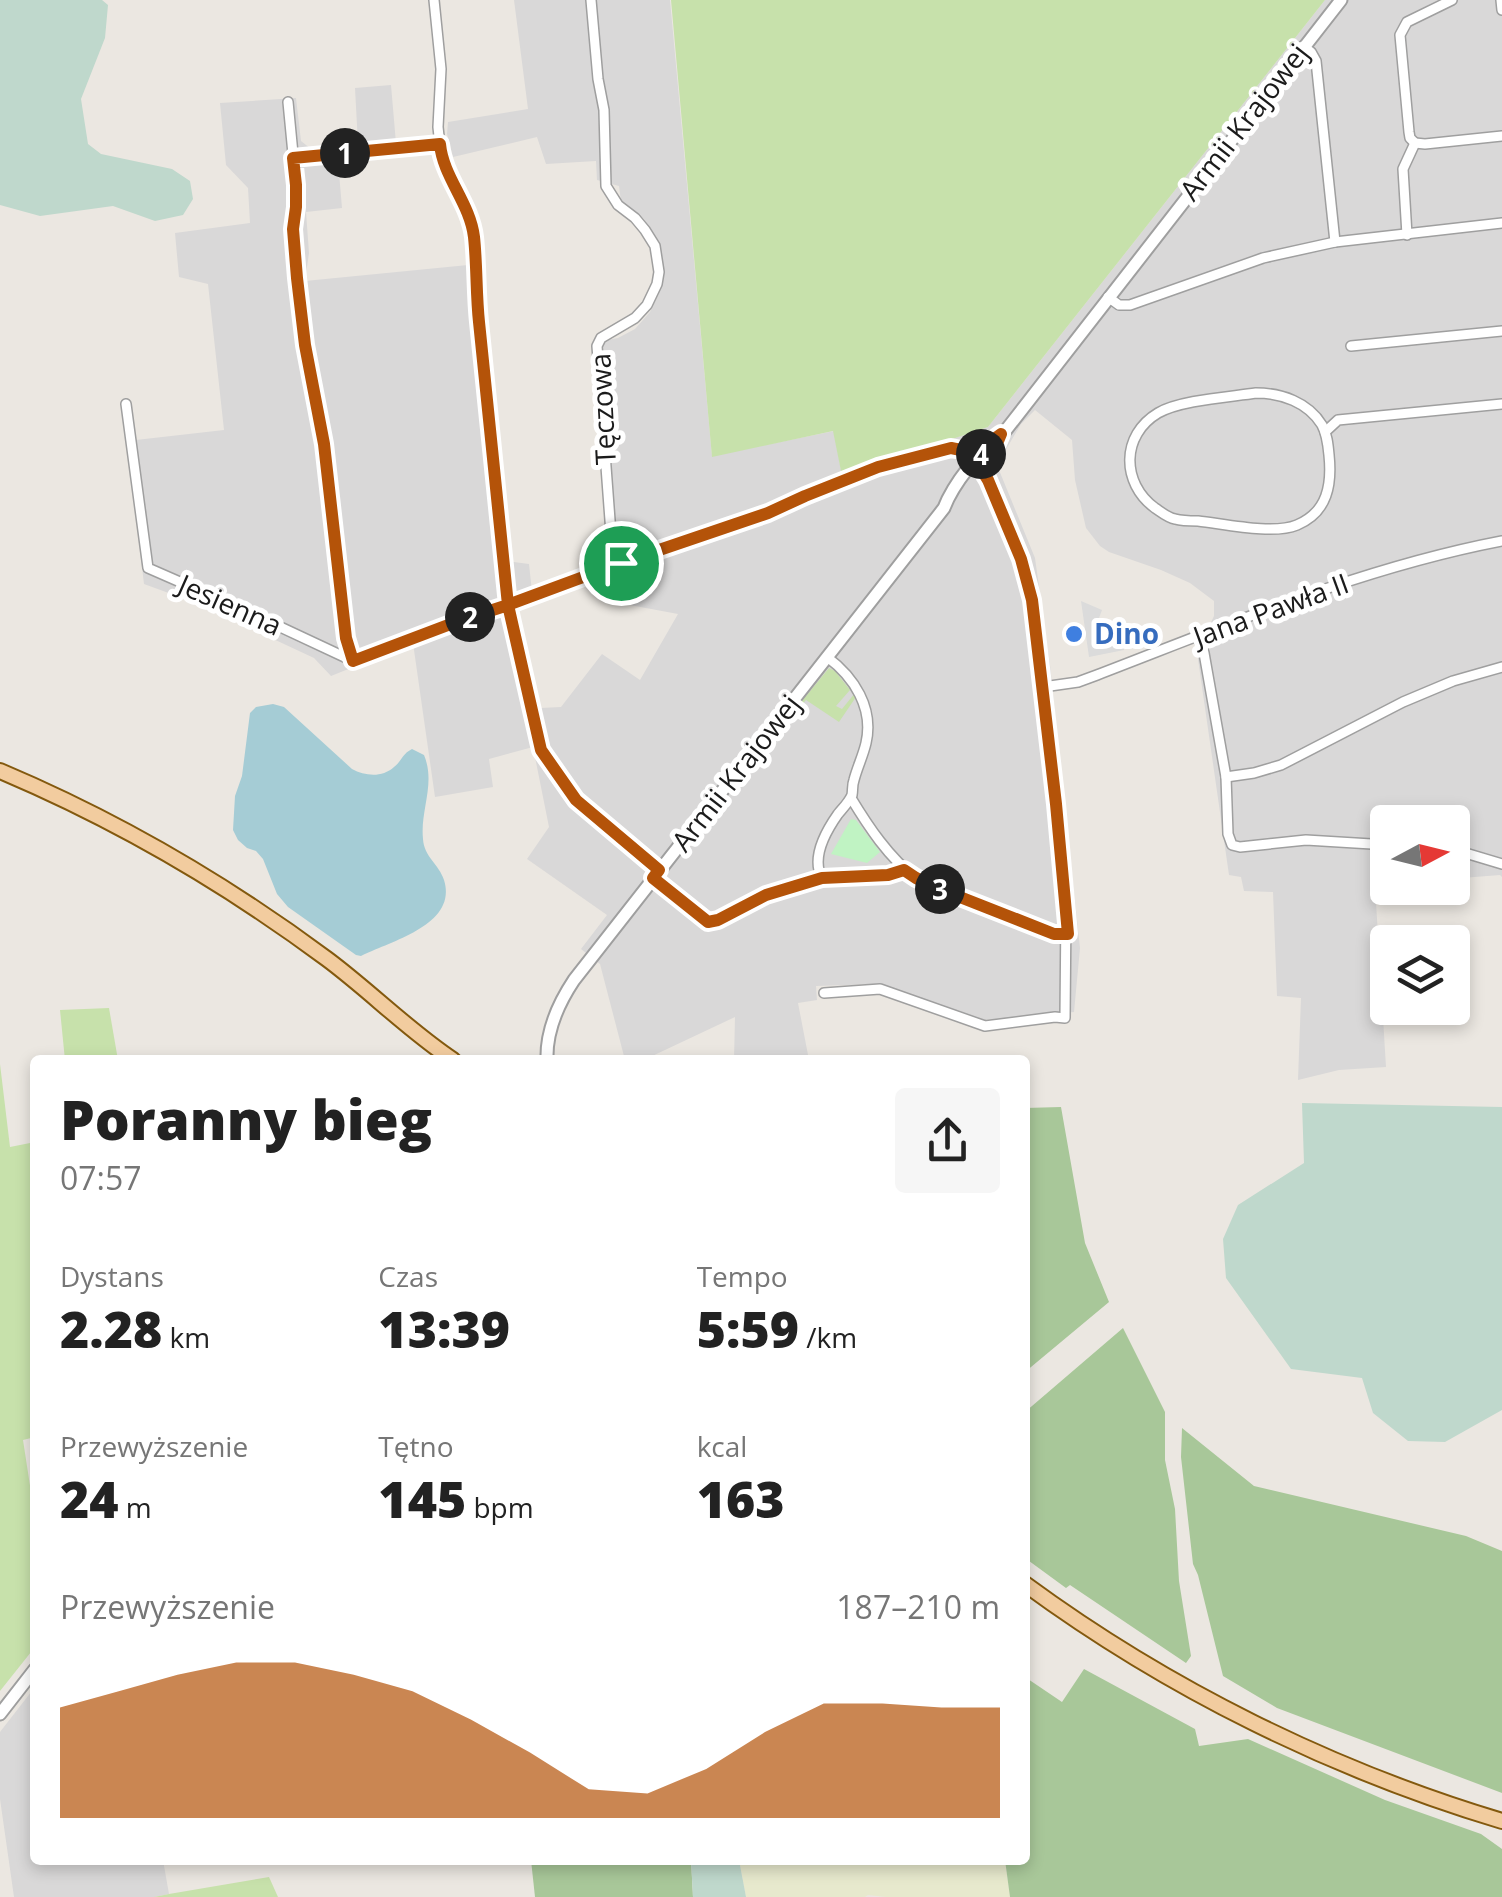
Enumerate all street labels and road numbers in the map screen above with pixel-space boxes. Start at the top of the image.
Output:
street label: Armii Krajowej [1170,35,1316,208]
street label: Tęczowa [580,352,624,466]
street label: Jesienna [170,563,288,644]
street label: Jana Pawła II [1185,563,1354,656]
street label: Armii Krajowej [662,686,808,859]

